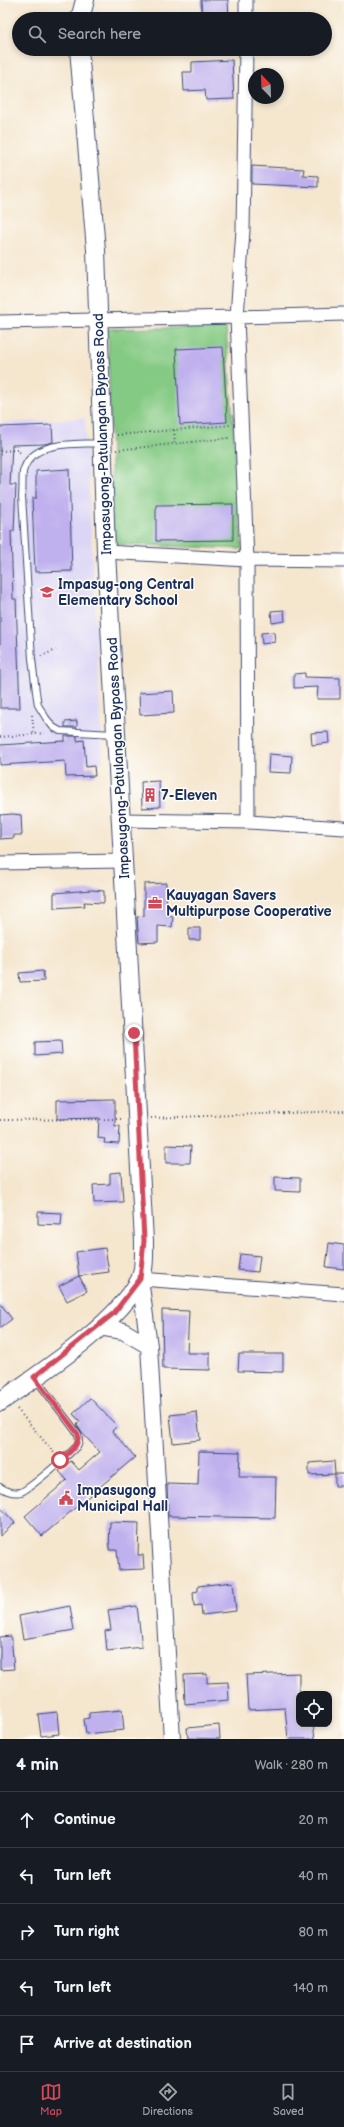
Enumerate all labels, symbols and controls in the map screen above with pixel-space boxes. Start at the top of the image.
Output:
search box [12,12,332,56]
icon: search [26,23,48,45]
text: Search here [58,25,141,44]
north arrow [248,68,284,104]
street label: Impasugong-Patulangan Bypass Road [90,313,115,555]
place label: Impasug-ong Central Elementary School [58,576,194,609]
school or university icon: Impasug-ong Central Elementary School [39,584,55,600]
street label: Impasugong-Patulangan Bypass Road [104,637,133,879]
building icon: 7-Eleven [142,787,158,803]
place label: 7-Eleven [161,787,218,804]
place label: Kauyagan Savers Multipurpose Cooperative [166,887,332,920]
office icon: Kauyagan Savers Multipurpose Cooperative [147,895,163,911]
route end [125,1024,143,1042]
route start [51,1451,69,1469]
place label: Impasugong Municipal Hall [77,1482,168,1515]
public building icon: Impasugong Municipal Hall [58,1490,74,1506]
map controls [296,1691,332,1727]
button: locate [296,1691,332,1727]
text: 4 min [16,1755,59,1775]
text: Walk · 280 m [255,1757,328,1773]
icon: ahead [16,1809,38,1831]
text: Continue [54,1810,116,1829]
text: 20 m [298,1812,328,1828]
icon: left [16,1865,38,1887]
text: Turn left [54,1866,111,1885]
text: 40 m [298,1868,328,1884]
icon: right [16,1921,38,1943]
text: Turn right [54,1922,119,1941]
text: 80 m [299,1924,328,1940]
icon: left [16,1977,38,1999]
text: Turn left [54,1978,111,1997]
text: 140 m [293,1980,328,1996]
icon: arrive [16,2033,38,2055]
text: Arrive at destination [54,2034,192,2053]
tab: Map [40,2081,62,2118]
tab: Directions [142,2081,193,2118]
tab: Saved [273,2081,304,2118]

